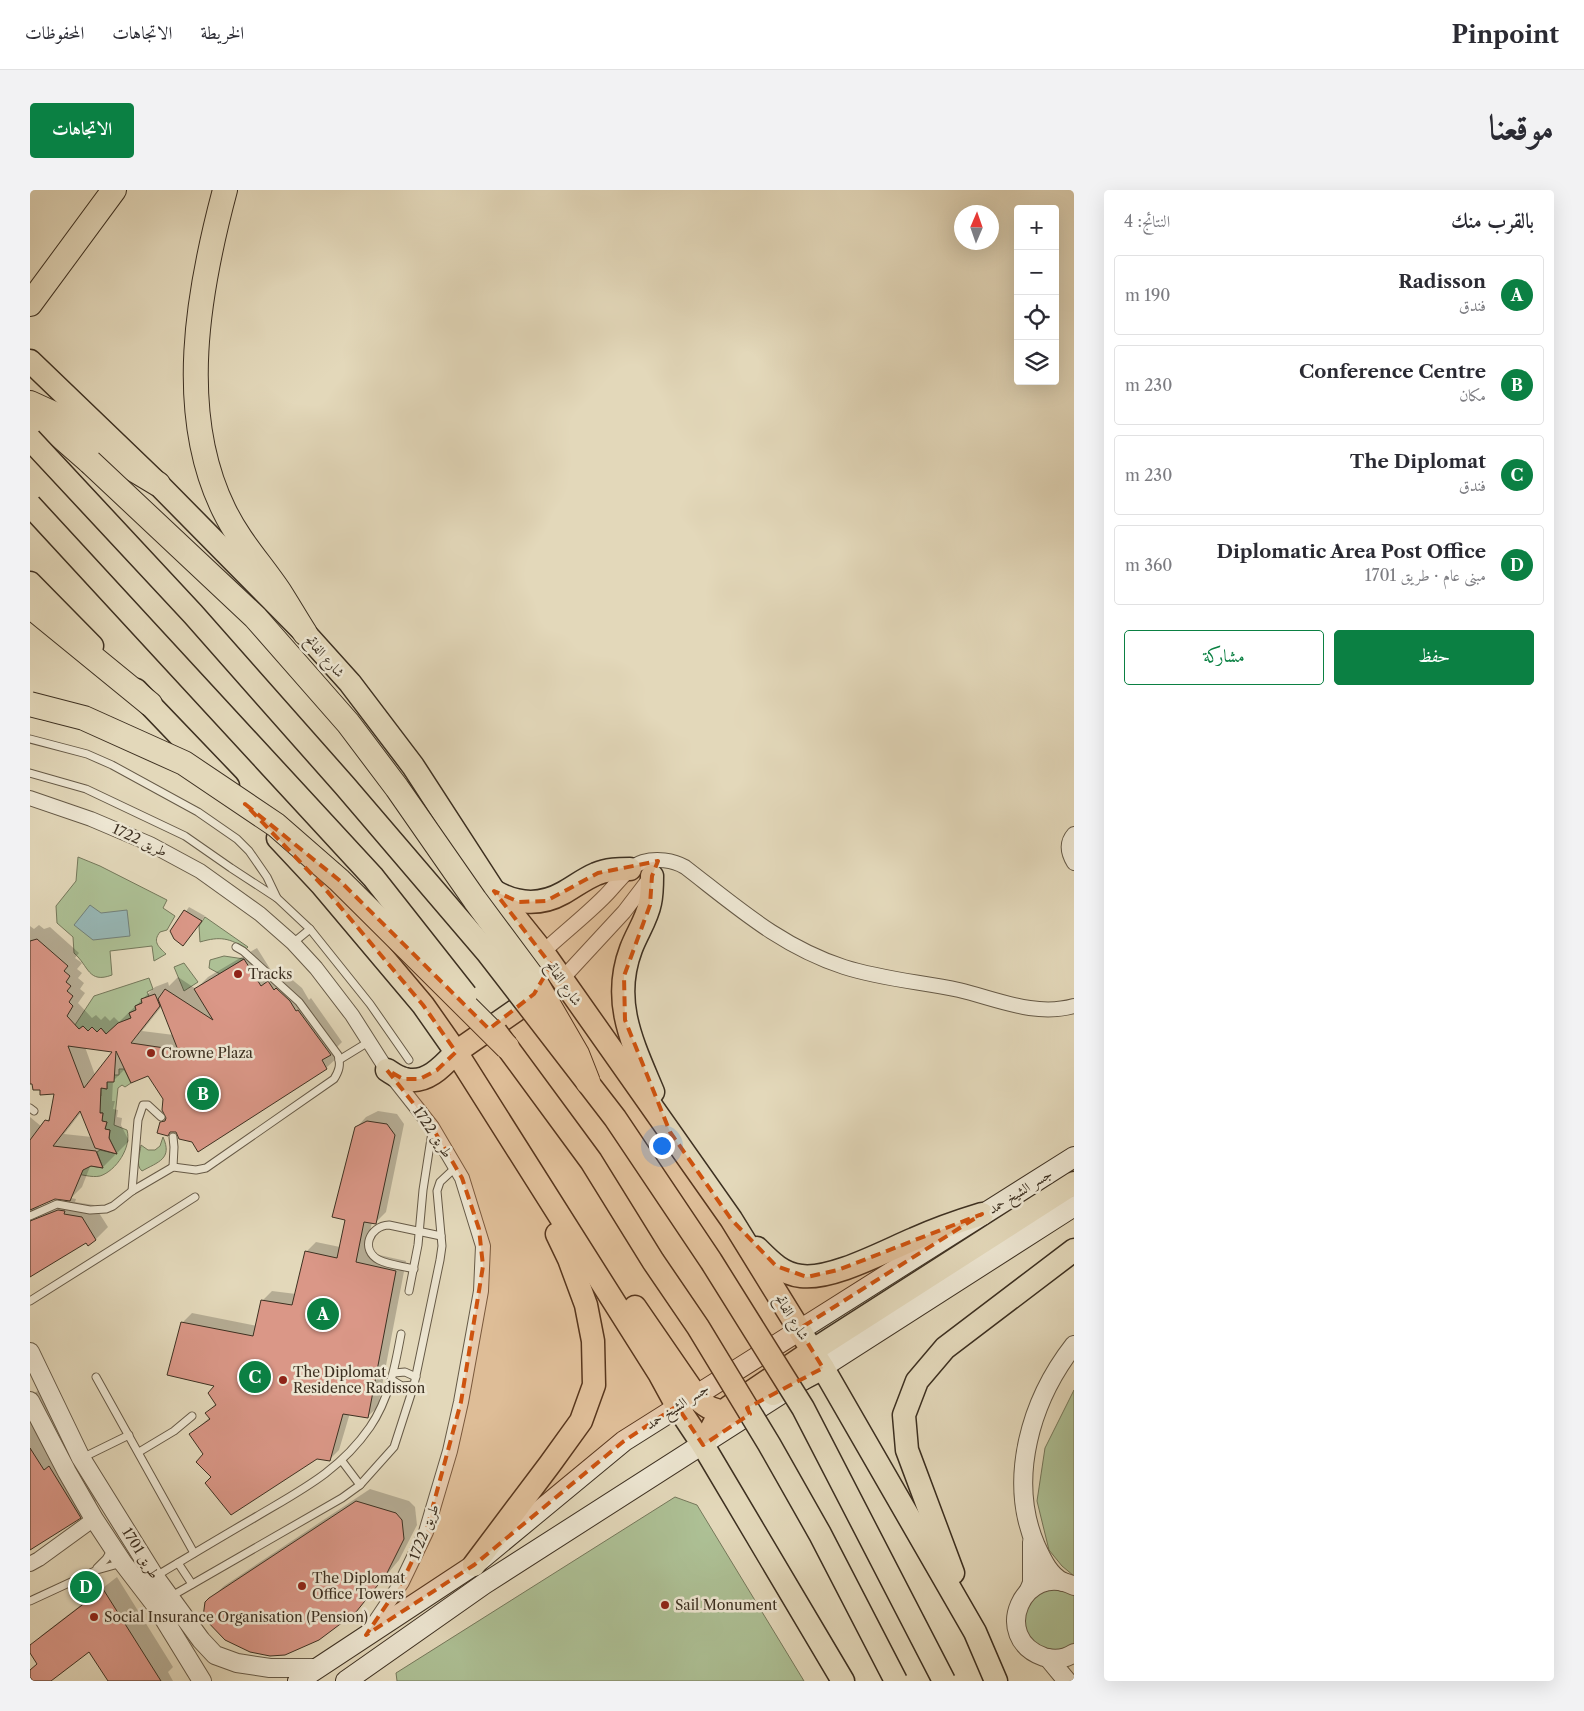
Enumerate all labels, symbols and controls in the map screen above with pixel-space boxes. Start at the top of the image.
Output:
text: Pinpoint [1452,20,1559,49]
text: المحفوظات [25,22,84,44]
text: الاتجاهات [112,22,172,44]
text: الخريطة [200,22,244,44]
button: الاتجاهات [30,103,134,158]
text: موقعنا [1489,105,1554,148]
north arrow [954,205,999,250]
map controls [1014,205,1059,385]
button: + [1014,205,1059,250]
text: بالقرب منك [1451,208,1534,233]
text: النتائج: 4 [1124,211,1170,231]
button: − [1014,250,1059,295]
text: Radisson [1398,270,1486,293]
text: 190 m [1125,285,1170,305]
text: A [1511,285,1523,305]
button: locate [1014,295,1059,340]
text: فندق [1459,295,1486,315]
button: layers [1014,340,1059,385]
text: Conference Centre [1299,360,1486,383]
text: 230 m [1125,375,1172,395]
text: B [1511,375,1523,395]
text: مكان [1459,385,1486,405]
text: The Diplomat [1350,450,1486,473]
text: 230 m [1125,465,1172,485]
text: C [1511,465,1523,485]
text: فندق [1459,475,1486,495]
text: Diplomatic Area Post Office [1217,540,1486,563]
text: 360 m [1125,555,1173,575]
text: D [1510,555,1524,575]
text: مبنى عام · طريق 1701 [1365,565,1486,585]
button: مشاركة [1124,630,1324,685]
button: حفظ [1334,630,1534,685]
street label: شارع الفاتح [298,631,349,684]
street label: طريق 1722 [110,820,170,860]
street label: شارع الفاتح [539,957,586,1011]
place label: Tracks [248,965,292,983]
marker: Tracks [232,968,244,980]
place label: Crowne Plaza [161,1044,254,1062]
marker: Crowne Plaza [145,1047,157,1059]
pin: B [187,1075,219,1113]
street label: طريق 1722 [409,1103,457,1161]
your location [649,1133,675,1159]
street label: جسر الشيخ حمد [985,1164,1058,1221]
street label: شارع الفاتح [767,1291,813,1346]
pin: A [307,1295,339,1333]
pin: C [239,1358,271,1396]
place label: The Diplomat Residence Radisson [293,1363,426,1397]
marker: The Diplomat Residence Radisson [277,1374,289,1386]
street label: جسر الشيخ حمد [642,1379,714,1437]
street label: طريق 1722 [405,1502,443,1562]
street label: طريق 1701 [118,1524,164,1582]
pin: D [70,1568,102,1606]
place label: The Diplomat Office Towers [312,1569,405,1603]
marker: The Diplomat Office Towers [296,1580,308,1592]
place label: Sail Monument [675,1596,777,1614]
marker: Sail Monument [659,1599,671,1611]
place label: Social Insurance Organisation (Pension) [104,1608,368,1626]
marker: Social Insurance Organisation (Pension) [88,1611,100,1623]

